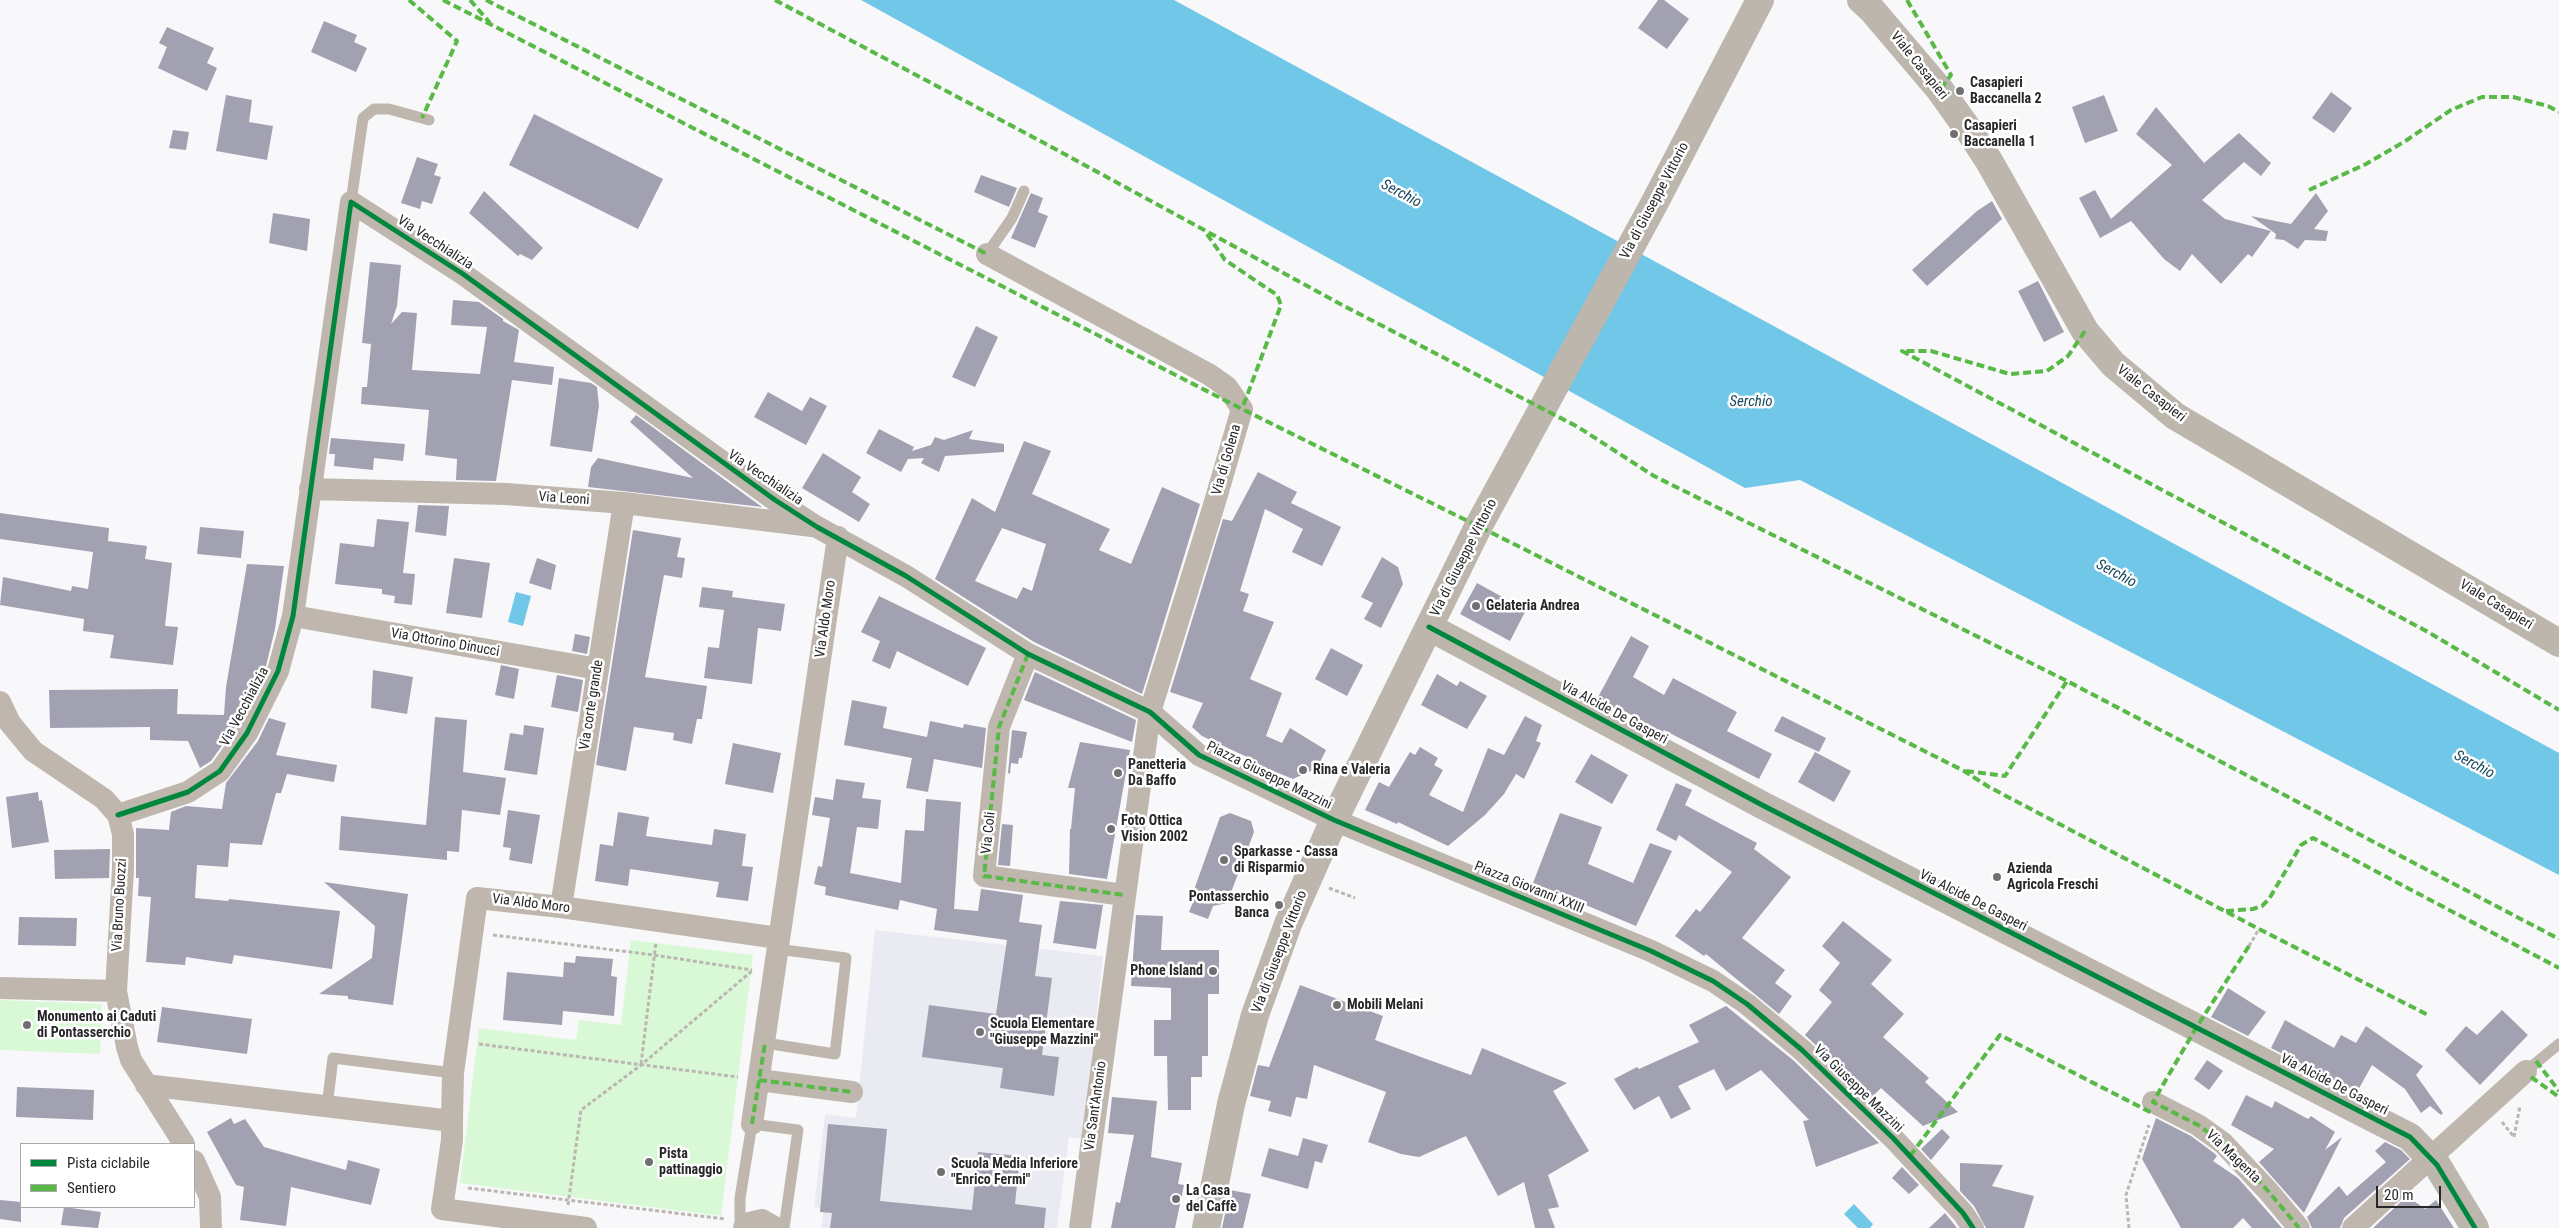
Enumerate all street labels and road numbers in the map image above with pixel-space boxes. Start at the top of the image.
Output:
street label: Viale Casapieri [1886,29,1952,103]
street label: Via di Giuseppe Vittorio [1617,140,1693,262]
street label: Via Vecchializia [394,212,476,274]
street label: Viale Casapieri [2113,362,2189,426]
street label: Via di Golena [1209,423,1245,497]
street label: Via Vecchializia [724,447,806,509]
street label: Via Leoni [538,489,590,509]
street label: Via di Giuseppe Vittorio [1427,496,1501,620]
street label: Viale Casapieri [2456,577,2536,633]
street label: Via Aldo Moro [812,579,840,659]
street label: Via Ottorino Dinucci [389,625,501,661]
street label: Via corte grande [577,659,607,751]
street label: Via Vecchializia [217,665,273,749]
street label: Via Alcide De Gasperi [1558,678,1670,748]
street label: Piazza Giuseppe Mazzini [1204,738,1334,814]
street label: Via Coli [978,811,1000,855]
street label: Via Bruno Buozzi [109,858,131,952]
street label: Piazza Giovanni XXIII [1472,858,1586,918]
street label: Via Alcide De Gasperi [1916,867,2030,935]
street label: Via di Giuseppe Vittorio [1249,888,1311,1016]
street label: Via Aldo Moro [491,891,571,917]
street label: Via Giuseppe Mazzini [1810,1042,1906,1136]
street label: Via Alcide De Gasperi [2277,1051,2391,1119]
street label: Via Sant'Antonio [1081,1060,1111,1152]
street label: Via Magenta [2202,1127,2264,1187]

